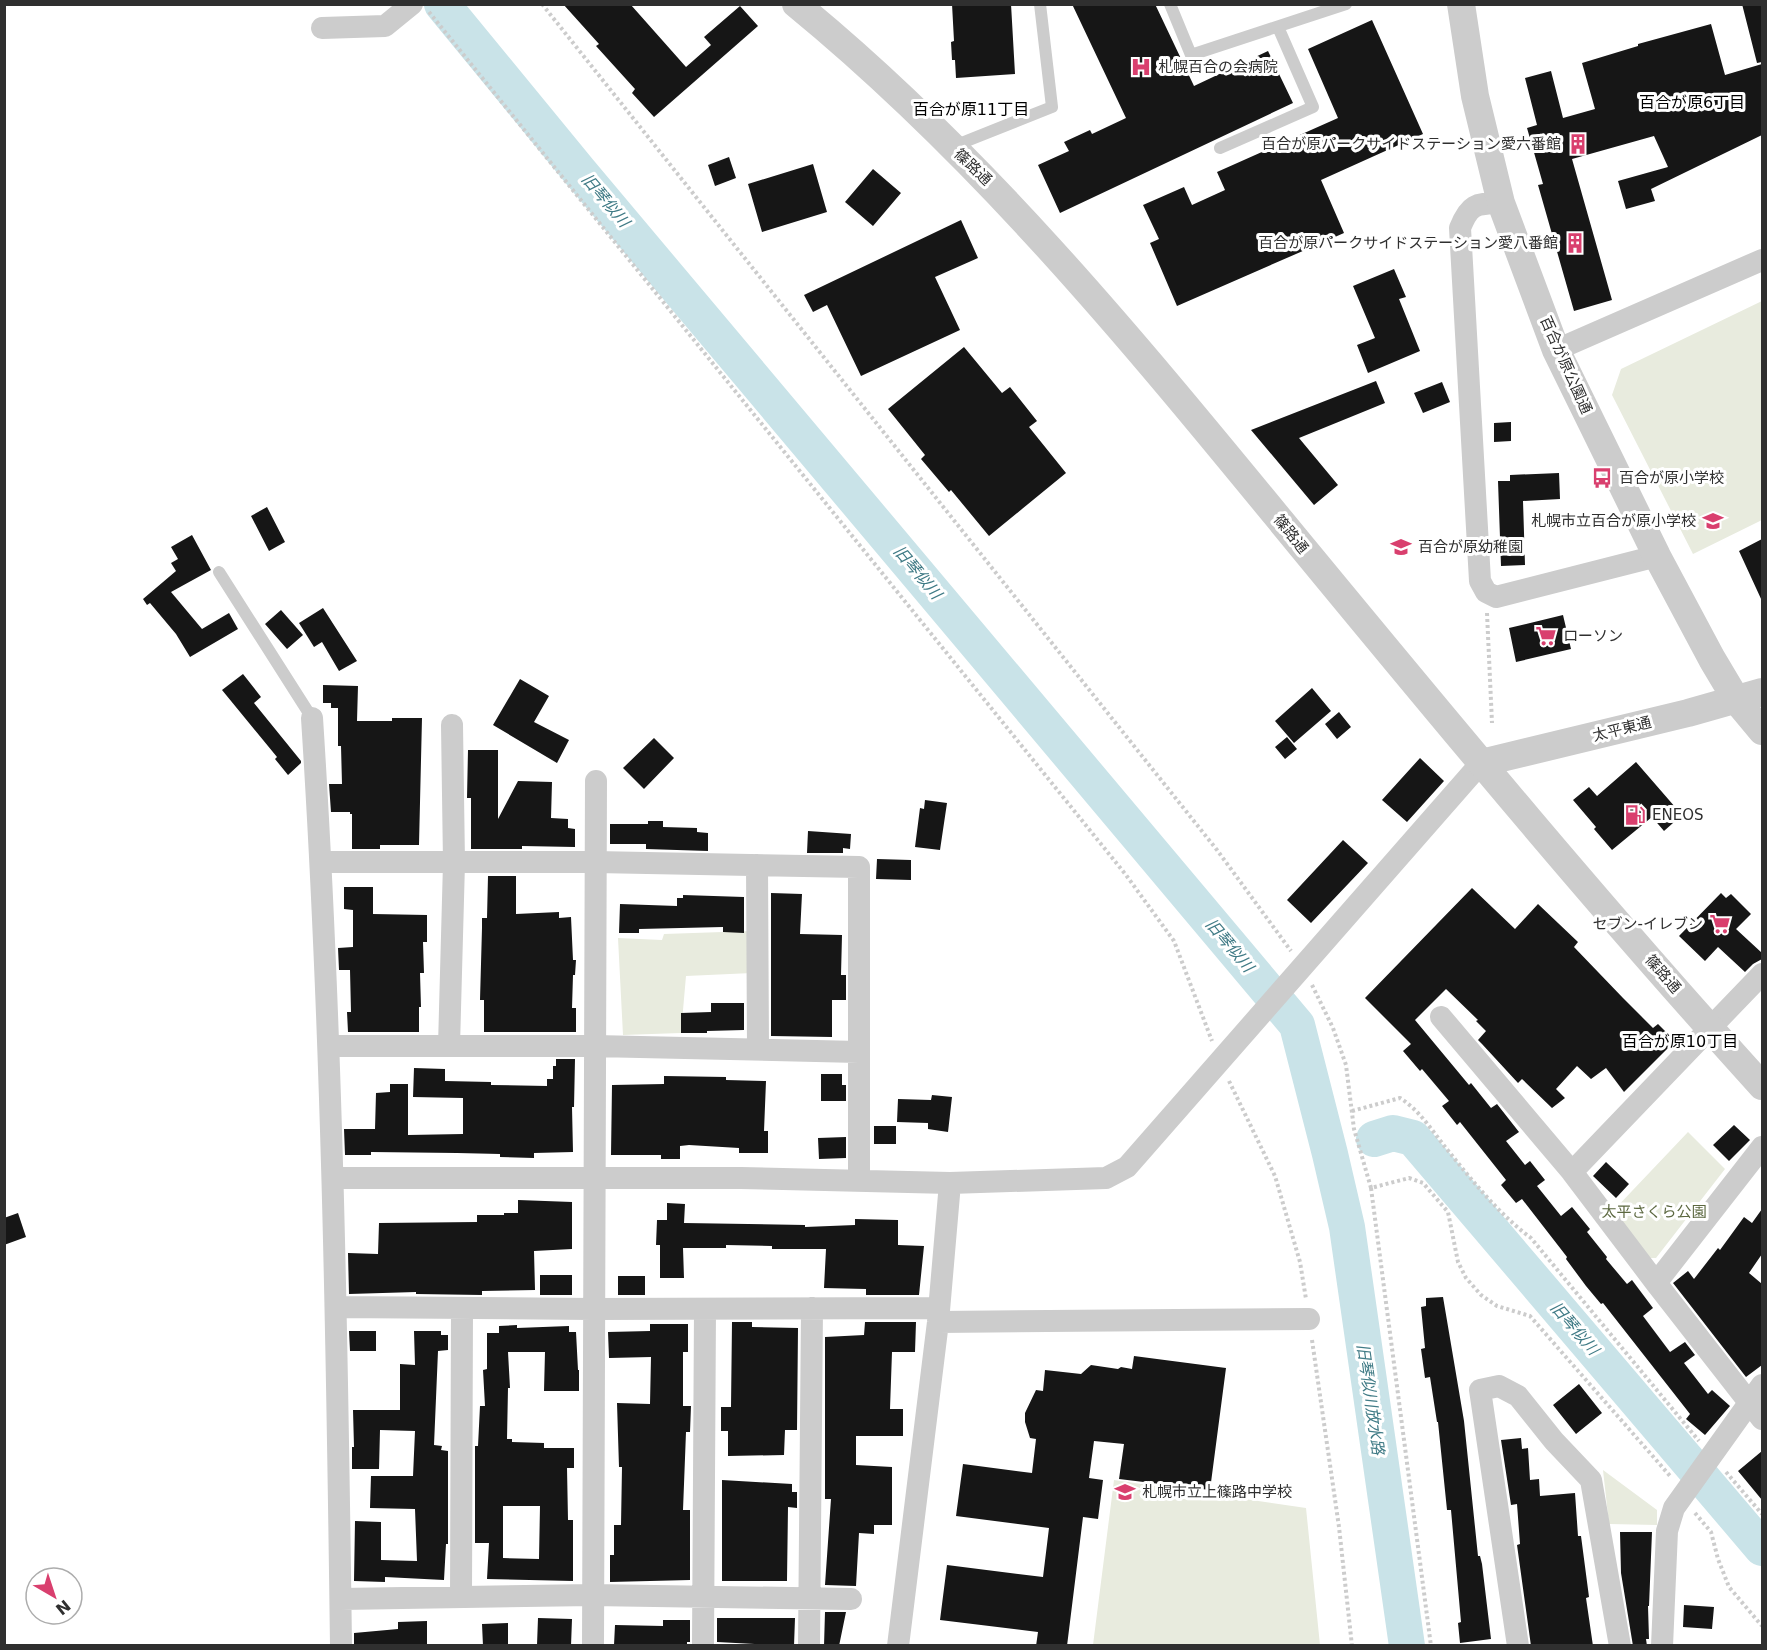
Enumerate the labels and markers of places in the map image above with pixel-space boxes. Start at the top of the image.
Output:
hospital icon: 札幌百合の会病院 [1129,55,1153,79]
place label: 札幌百合の会病院 [1158,58,1278,76]
building icon: 百合が原パークサイドステーション愛六番館 [1566,132,1590,156]
place label: 百合が原パークサイドステーション愛六番館 [1261,135,1561,153]
building icon: 百合が原パークサイドステーション愛八番館 [1563,231,1587,255]
place label: 百合が原パークサイドステーション愛八番館 [1258,234,1558,252]
bus stop icon: 百合が原小学校 [1590,466,1614,490]
place label: 百合が原小学校 [1619,469,1724,487]
school or university icon: 札幌市立百合が原小学校 [1701,509,1725,533]
place label: 札幌市立百合が原小学校 [1531,512,1696,530]
school or university icon: 百合が原幼稚園 [1389,535,1413,559]
place label: 百合が原幼稚園 [1418,538,1523,556]
supermarket icon: ローソン [1534,624,1558,648]
place label: ローソン [1563,627,1623,645]
fuel station icon: ENEOS [1623,803,1647,827]
place label: ENEOS [1652,806,1704,824]
supermarket icon: セブン-イレブン [1708,912,1732,936]
place label: セブン-イレブン [1593,915,1703,933]
school or university icon: 札幌市立上篠路中学校 [1113,1480,1137,1504]
place label: 札幌市立上篠路中学校 [1142,1483,1292,1501]

